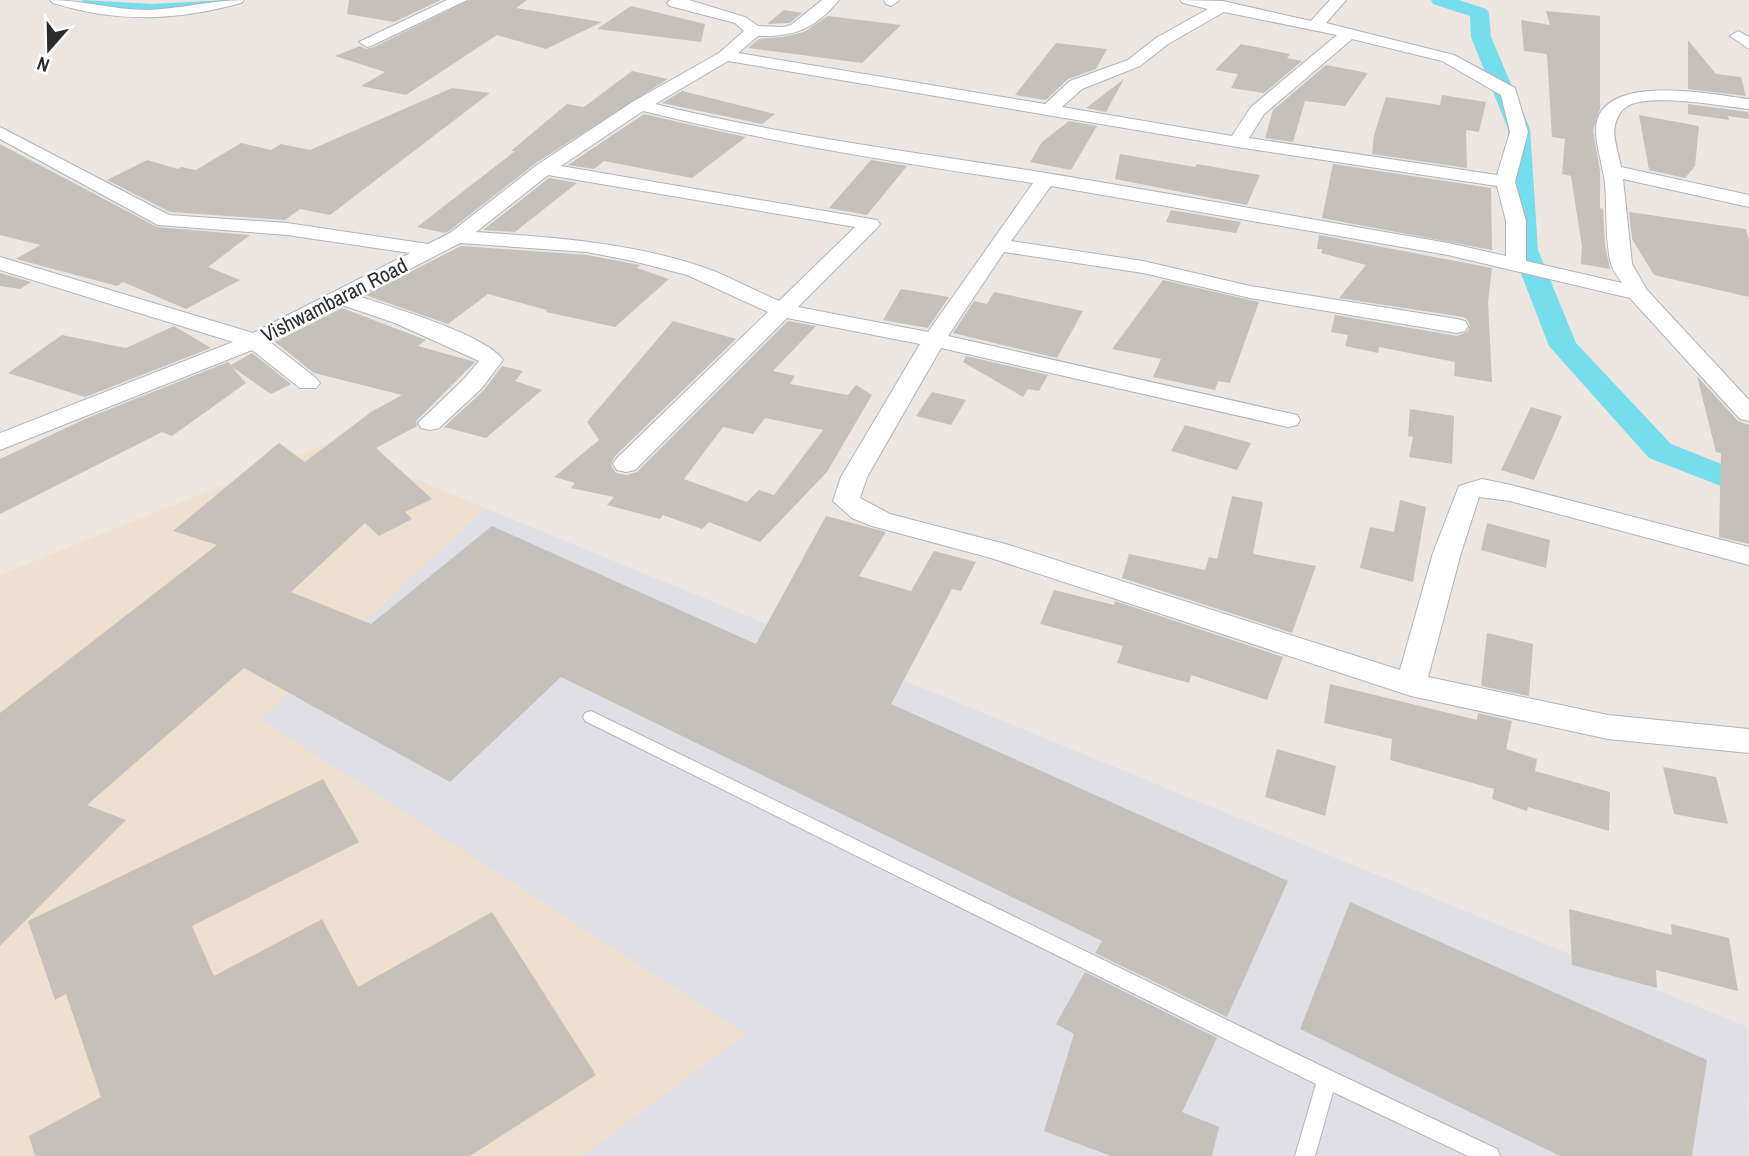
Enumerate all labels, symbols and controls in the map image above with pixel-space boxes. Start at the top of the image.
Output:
north arrow [14,14,84,84]
text: N [33,51,53,79]
street label: Vishwambaran Road [256,251,412,349]

